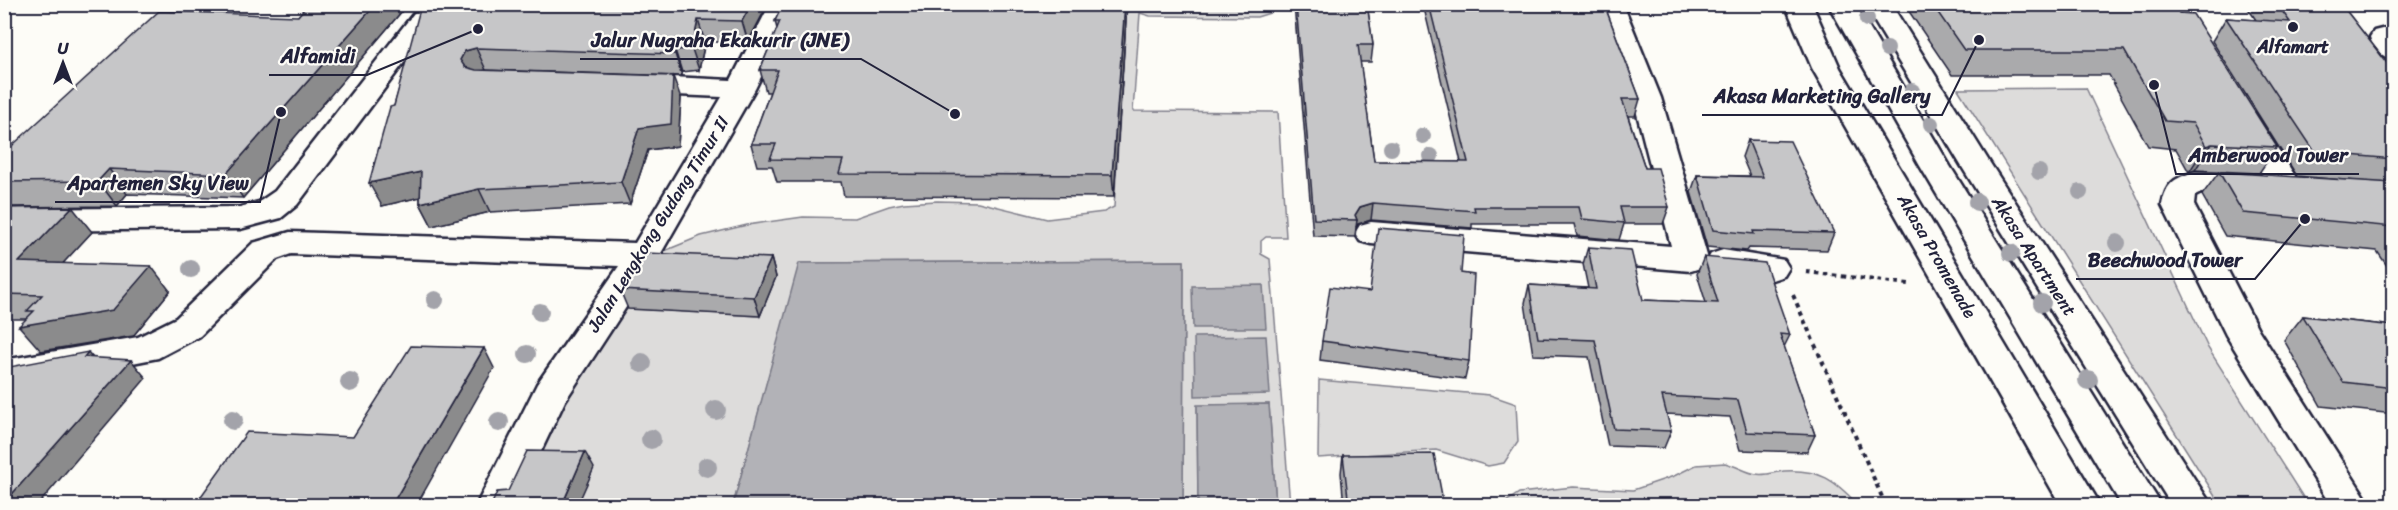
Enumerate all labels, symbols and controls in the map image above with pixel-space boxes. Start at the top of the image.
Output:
marker: Alfamart [2286,20,2300,34]
callout: Jalur Nugraha Ekakurir (JNE) [580,21,861,59]
text: Jalur Nugraha Ekakurir (JNE) [591,23,850,58]
place label: Alfamart [2256,31,2329,63]
north arrow [33,33,93,93]
text: U [58,34,70,63]
callout: Alfamidi [269,37,367,75]
text: Alfamidi [280,39,357,74]
callout: Akasa Marketing Gallery [1702,77,1942,115]
text: Akasa Marketing Gallery [1713,79,1931,114]
street label: Jalan Lengkong Gudang Timur II [578,109,738,339]
callout: Amberwood Tower [2176,136,2359,174]
text: Amberwood Tower [2187,138,2349,173]
callout: Apartemen Sky View [55,164,260,202]
text: Apartemen Sky View [66,166,249,201]
street label: Akasa Promenade [1888,187,1986,325]
street label: Akasa Apartment [1982,188,2085,323]
callout: Beechwood Tower [2076,241,2255,279]
text: Beechwood Tower [2088,243,2244,278]

